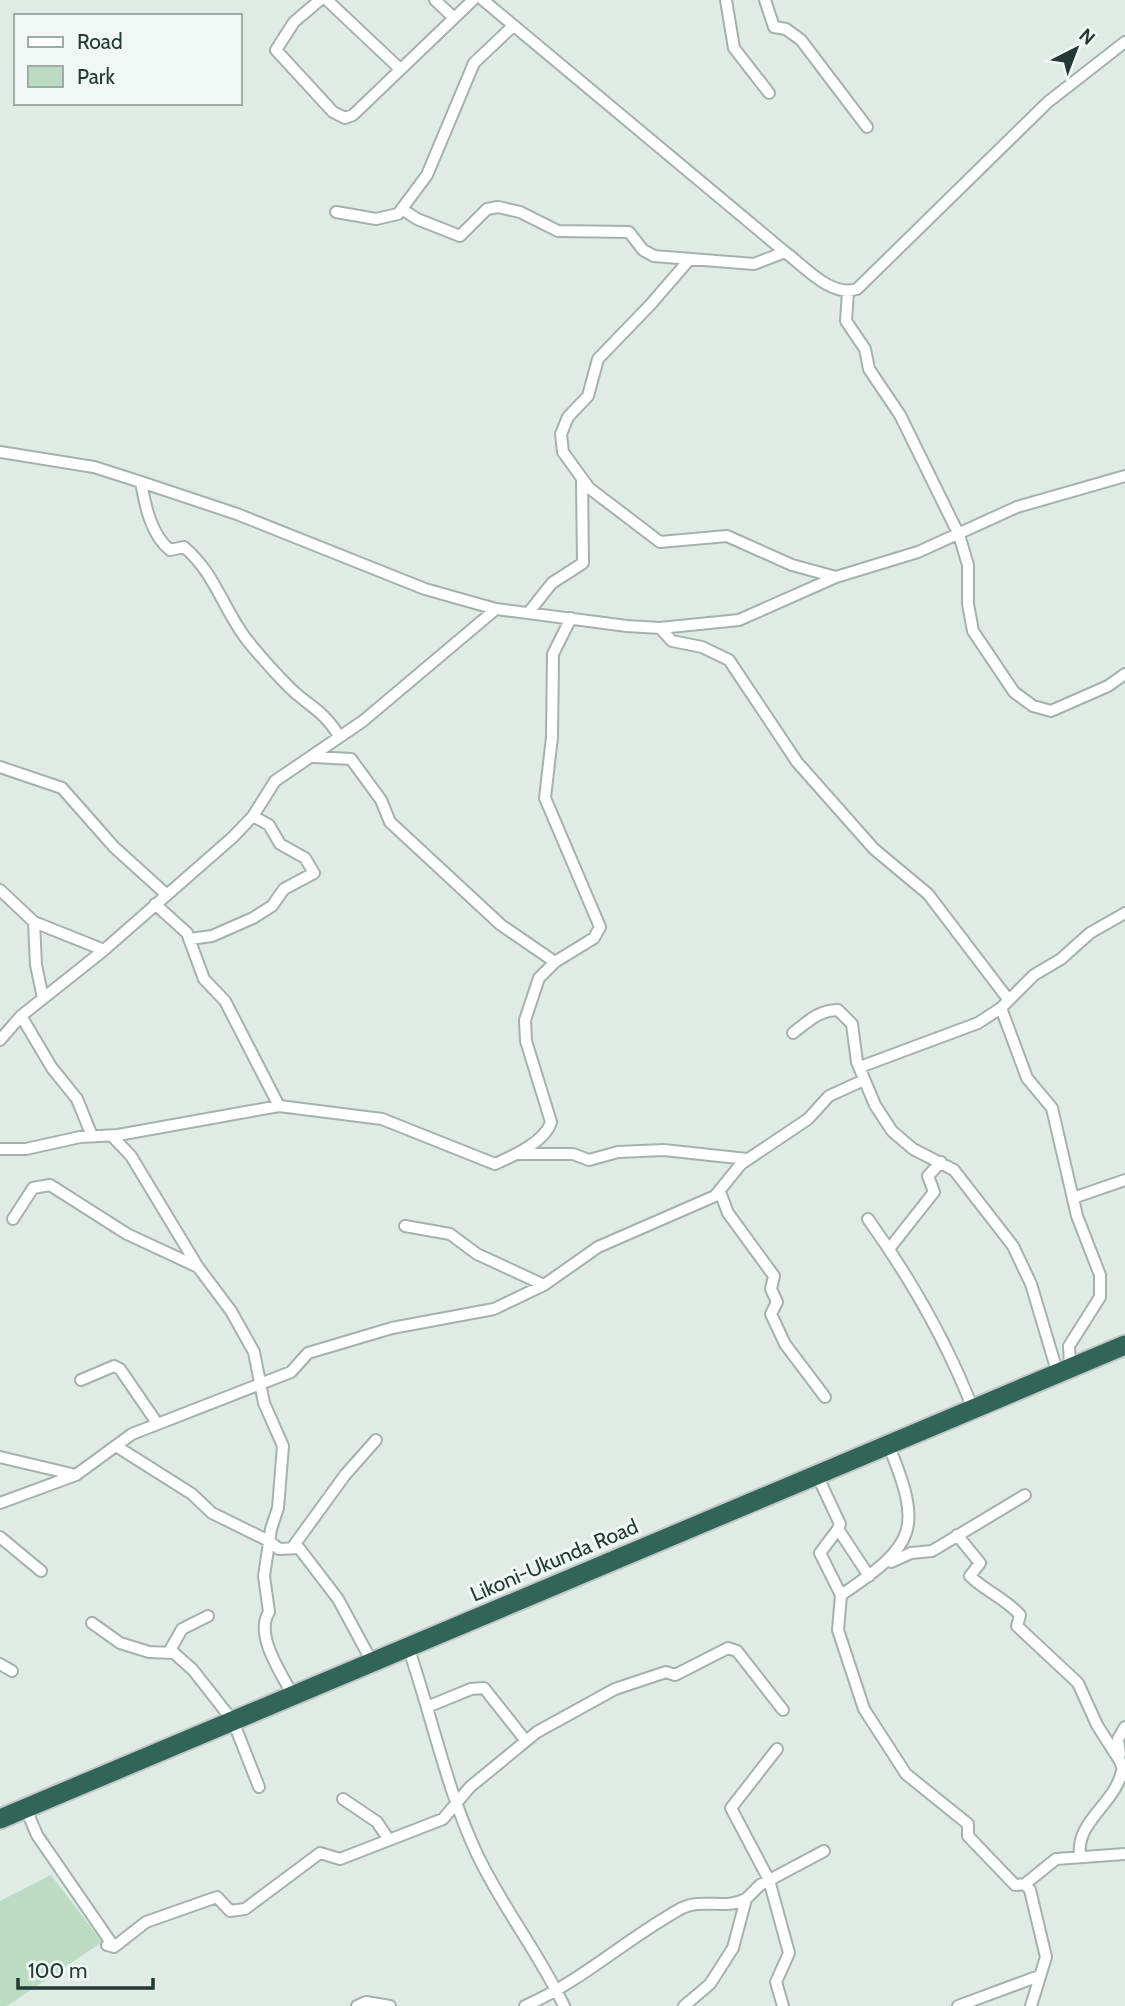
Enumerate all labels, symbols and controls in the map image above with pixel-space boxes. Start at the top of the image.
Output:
legend [14,14,242,105]
north arrow [1041,14,1111,84]
text: N [1074,24,1100,50]
text: Road [77,29,123,54]
text: Park [77,64,115,89]
street label: Likoni-Ukunda Road [466,1513,642,1607]
scale bar [18,1946,152,1990]
text: 100 m [28,1958,87,1983]

